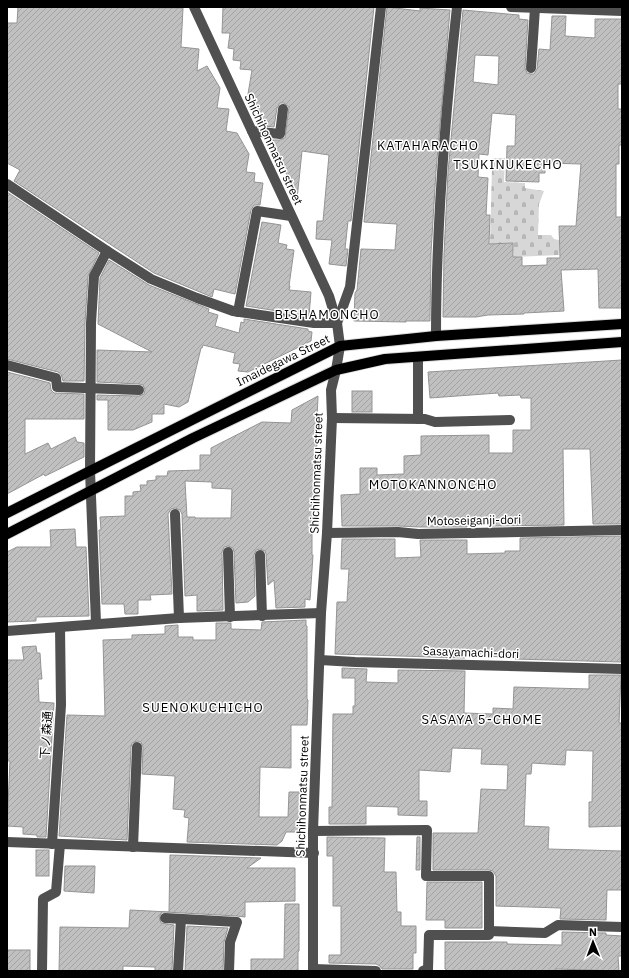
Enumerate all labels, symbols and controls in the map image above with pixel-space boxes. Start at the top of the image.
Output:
street label: Shichihonmatsu street [242,91,306,207]
district label: KATAHARACHO [377,137,479,154]
district label: TSUKINUKECHO [453,156,563,173]
district label: BISHAMONCHO [274,306,380,323]
street label: Imaidegawa Street [234,331,332,389]
street label: Shichihonmatsu street [306,412,326,534]
district label: MOTOKANNONCHO [369,476,497,493]
street label: Motoseiganji-dori [427,512,521,528]
street label: Sasayamachi-dori [423,643,519,661]
district label: SUENOKUCHICHO [142,699,264,716]
street label: 下ノ森通 [37,711,55,759]
district label: SASAYA 5-CHOME [421,711,543,728]
street label: Shichihonmatsu street [292,735,312,857]
north arrow [573,922,613,962]
text: N [589,925,597,939]

